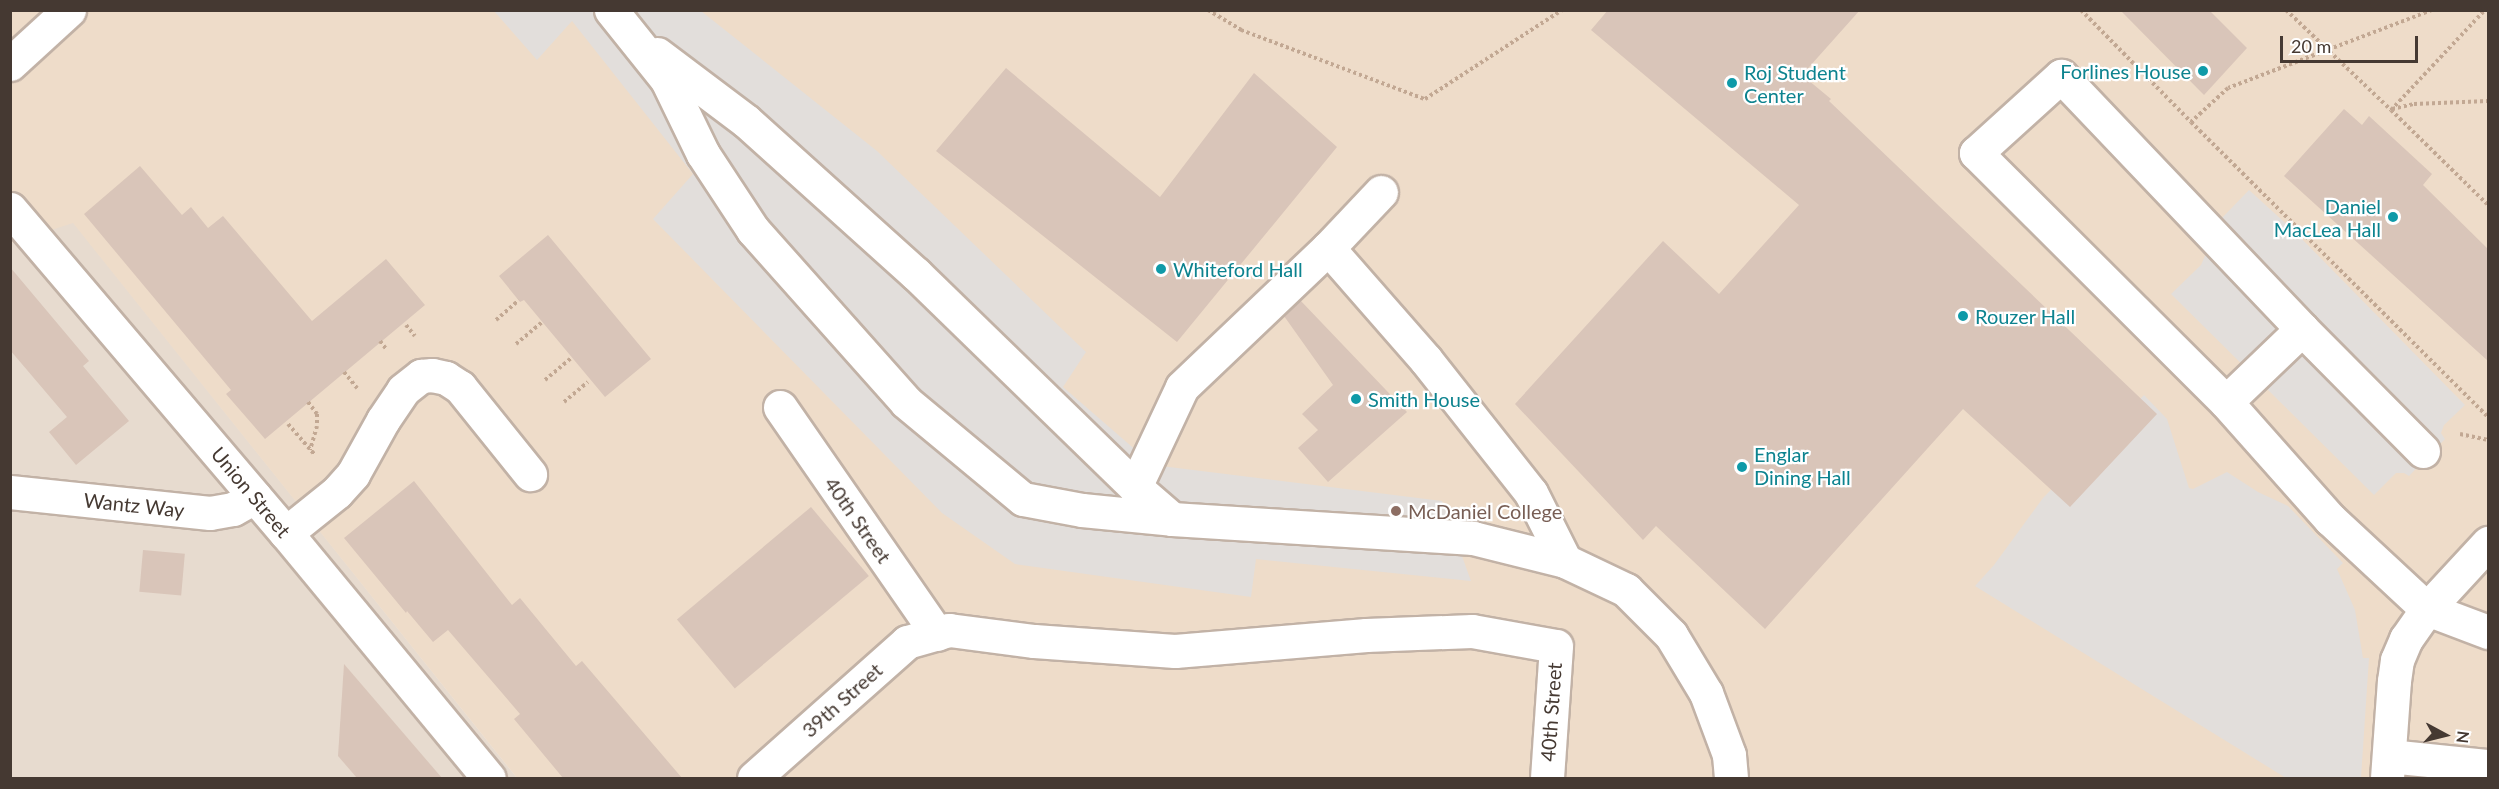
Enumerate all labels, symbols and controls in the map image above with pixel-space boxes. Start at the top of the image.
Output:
scale bar [2283,24,2421,62]
text: 20 m [2291,35,2331,57]
place label: Forlines House [2060,59,2191,83]
place label: Roj Student Center [1744,60,1846,107]
marker: Forlines House [2196,64,2210,78]
marker: Roj Student Center [1725,76,1739,90]
place label: Daniel MacLea Hall [2274,194,2381,241]
marker: Daniel MacLea Hall [2386,210,2400,224]
place label: Whiteford Hall [1173,257,1303,281]
marker: Whiteford Hall [1154,262,1168,276]
place label: Rouzer Hall [1975,304,2076,328]
marker: Rouzer Hall [1956,309,1970,323]
place label: Smith House [1368,387,1480,411]
marker: Smith House [1349,392,1363,406]
street label: Union Street [206,442,296,542]
place label: Englar Dining Hall [1754,443,1851,490]
marker: Englar Dining Hall [1735,460,1749,474]
street label: 40th Street [820,472,896,568]
street label: Wantz Way [82,488,186,522]
place label: McDaniel College [1408,499,1562,523]
marker: McDaniel College [1389,504,1403,518]
street label: 39th Street [797,658,887,742]
street label: 40th Street [1536,662,1566,762]
north arrow [2415,705,2475,765]
text: N [2453,730,2474,745]

